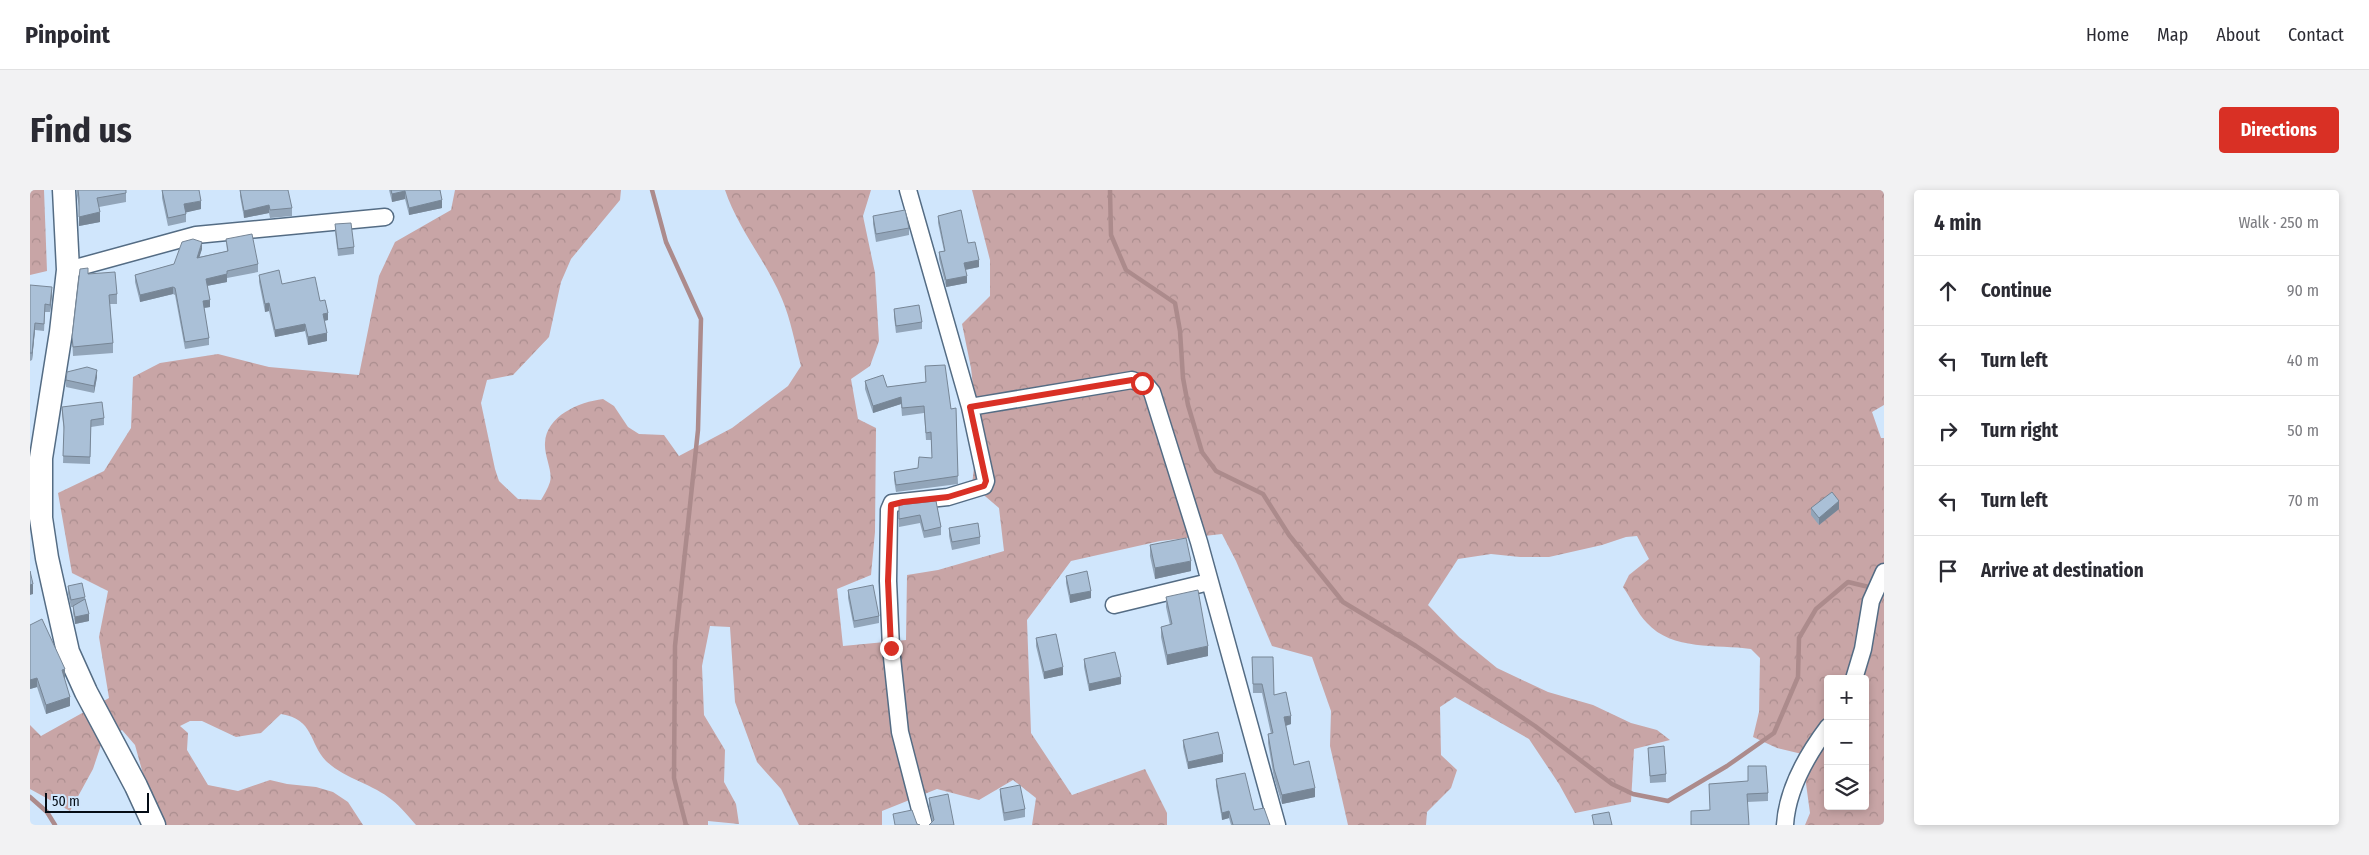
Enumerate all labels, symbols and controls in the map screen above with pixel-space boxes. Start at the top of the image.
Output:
text: Pinpoint [25,21,110,49]
text: Home [2086,24,2129,46]
text: Map [2157,24,2188,46]
text: About [2216,24,2260,46]
text: Contact [2288,24,2344,46]
button: Directions [2219,107,2339,153]
text: Find us [30,109,132,151]
text: 4 min [1934,210,1982,236]
text: Walk · 250 m [2238,213,2319,232]
icon: ahead [1934,277,1962,305]
text: Continue [1981,279,2052,302]
text: 90 m [2287,281,2319,300]
icon: left [1934,347,1962,375]
text: Turn left [1981,349,2048,372]
text: 40 m [2287,351,2319,370]
route start [1131,372,1154,395]
icon: right [1934,417,1962,445]
text: Turn right [1981,419,2058,442]
text: 50 m [2287,421,2319,440]
icon: left [1934,487,1962,515]
text: Turn left [1981,489,2048,512]
text: 70 m [2288,491,2319,510]
icon: arrive [1934,557,1962,585]
text: Arrive at destination [1981,559,2144,582]
route end [880,637,903,660]
map controls [1824,675,1869,810]
button: + [1824,675,1869,720]
button: − [1824,720,1869,765]
button: layers [1824,765,1869,810]
scale bar [45,790,149,813]
text: 50 m [52,793,80,810]

